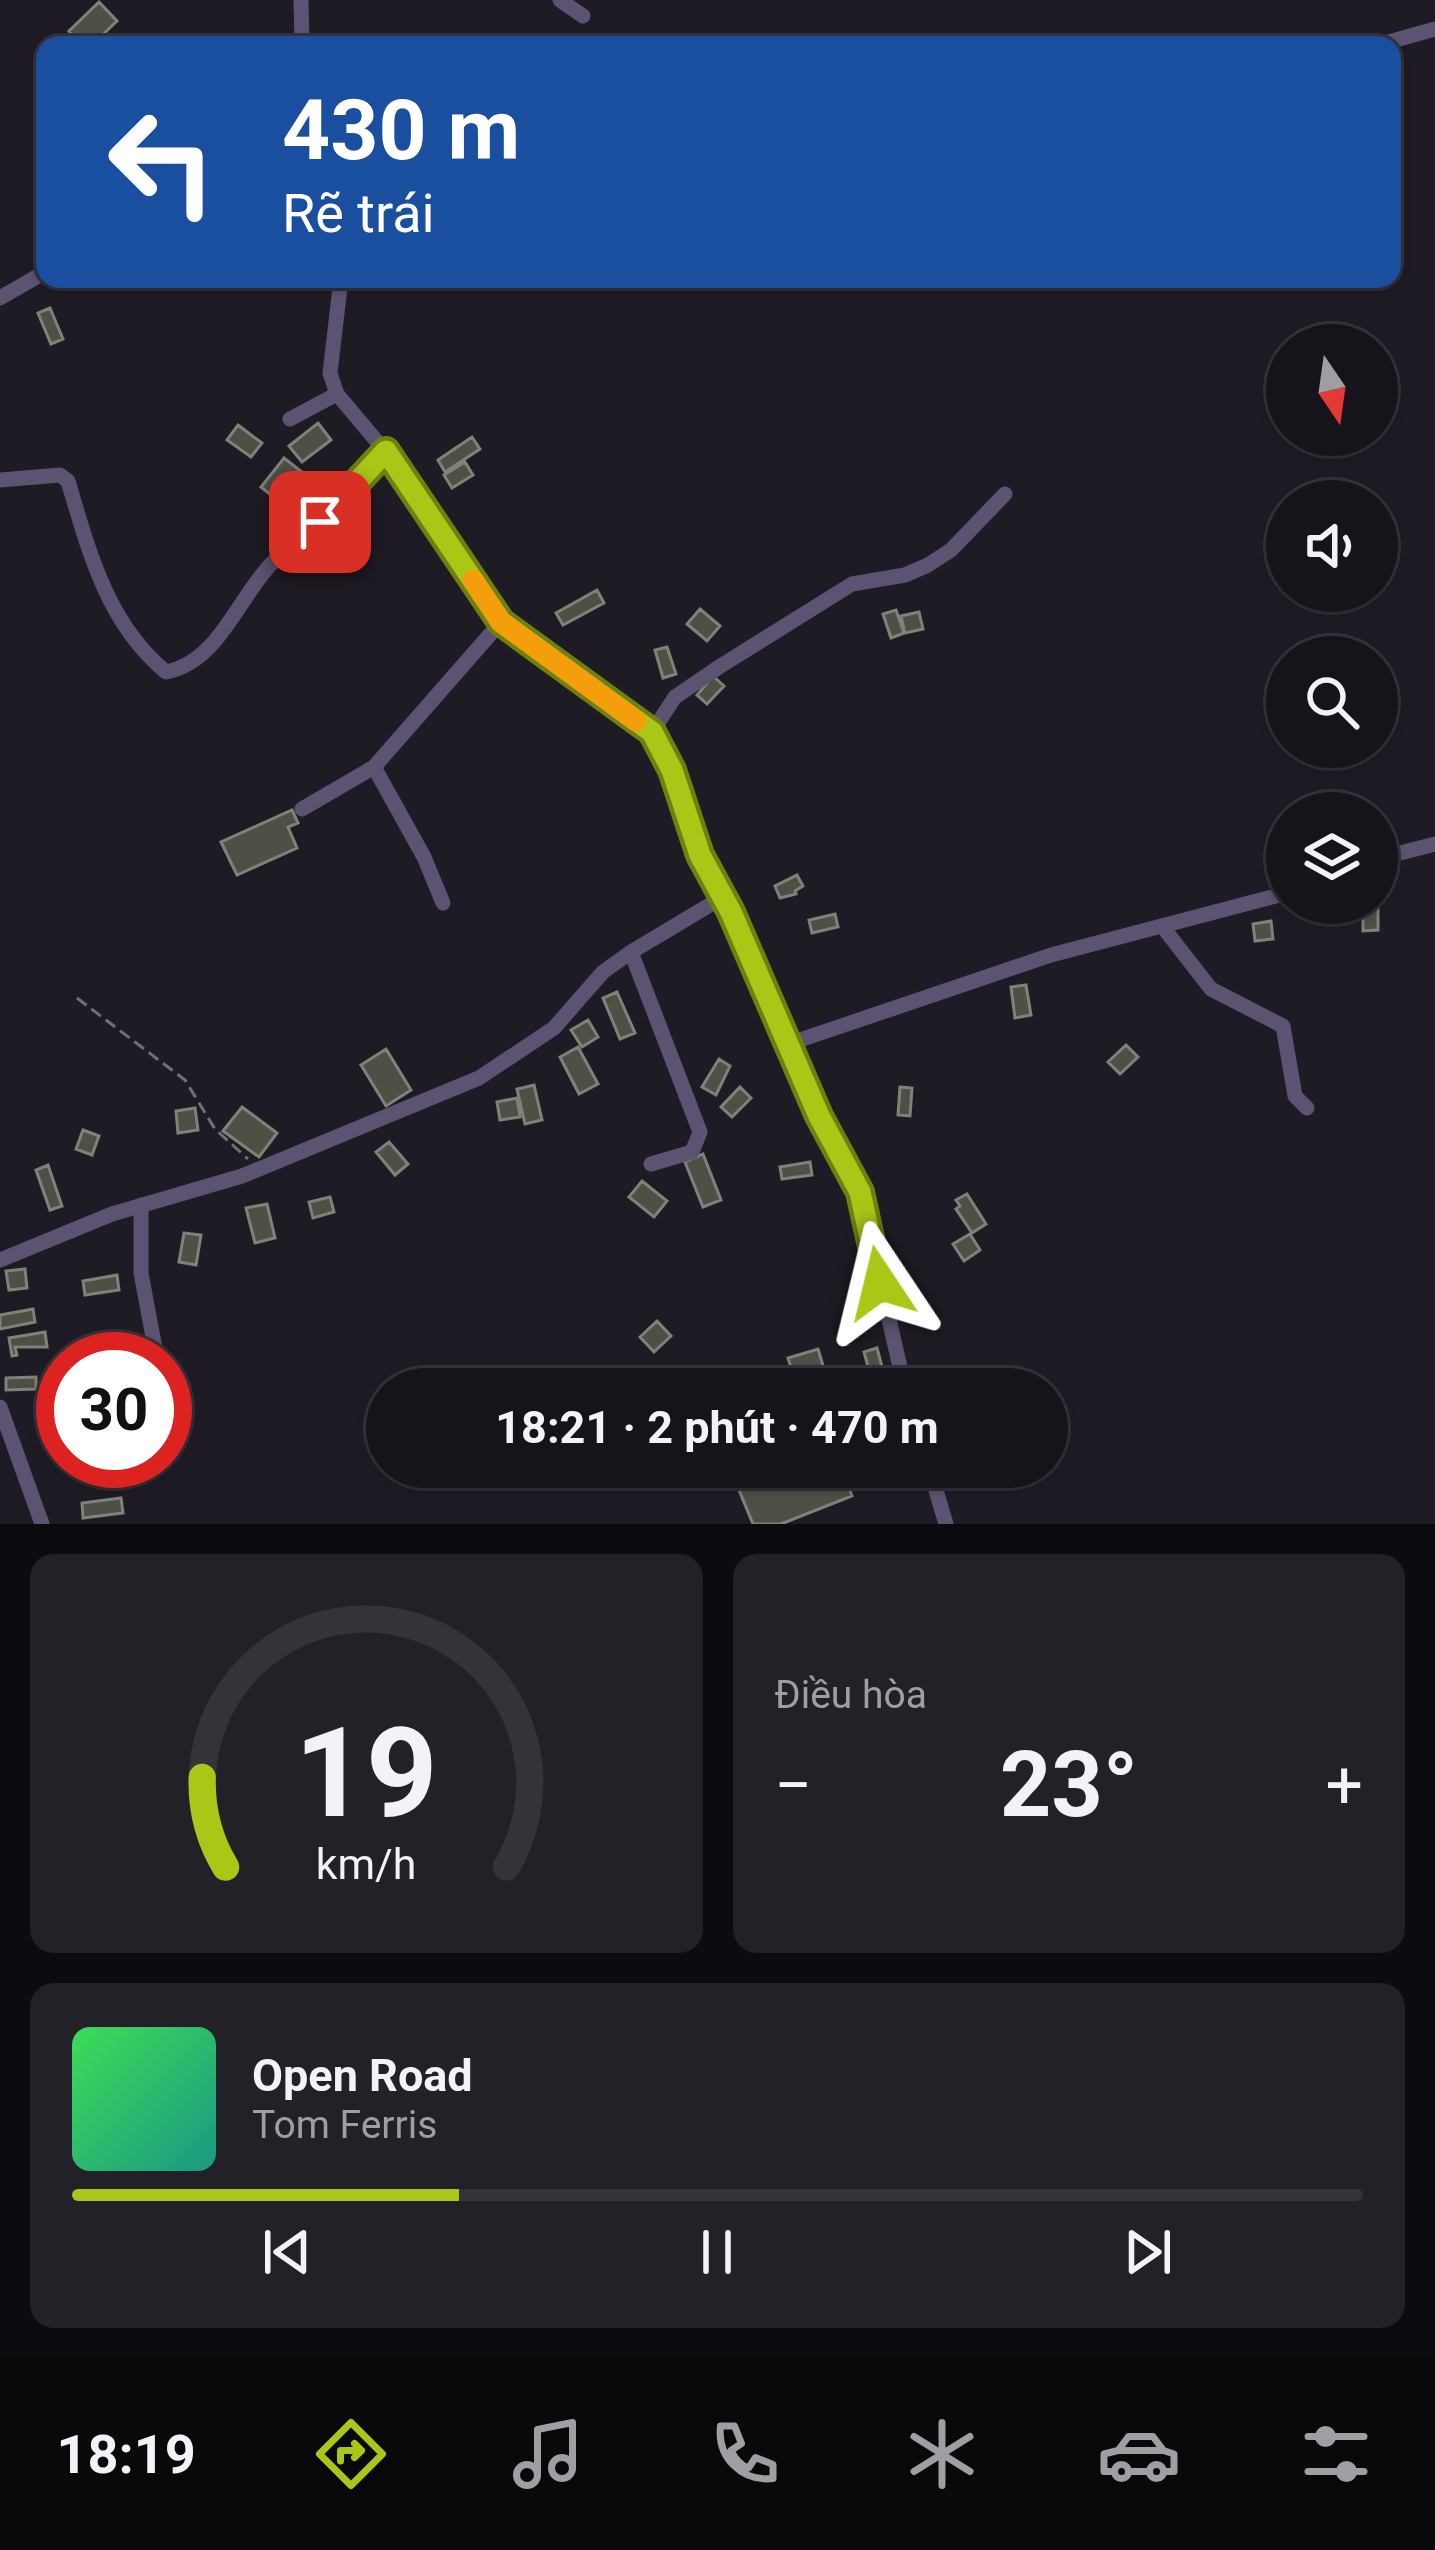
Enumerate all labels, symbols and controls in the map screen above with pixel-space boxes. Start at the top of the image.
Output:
text: 430 m [282,81,520,180]
icon: left [84,84,240,240]
text: Rẽ trái [282,182,435,245]
north arrow [1266,324,1398,456]
map controls [1266,324,1398,924]
pin [269,471,371,573]
button: sound [1266,480,1398,612]
icon: arrive [287,489,353,555]
button: search [1266,636,1398,768]
button: layers [1266,792,1398,924]
position arrow [817,1220,943,1346]
speed limit sign: 30 [36,1332,192,1488]
text: 18:21 · 2 phút · 470 m [495,1401,939,1454]
text: Điều hòa [775,1672,927,1718]
text: 19 [295,1700,438,1846]
text: 23° [1000,1733,1138,1838]
text: − [775,1747,812,1824]
text: + [1326,1747,1363,1824]
text: km/h [316,1838,417,1888]
text: Open Road [252,2049,473,2102]
text: Tom Ferris [252,2102,437,2148]
icon: previous [254,2219,320,2285]
icon: pause [684,2219,750,2285]
icon: next [1115,2219,1181,2285]
icon: directions [309,2412,393,2496]
icon: music [506,2412,590,2496]
icon: phone [703,2412,787,2496]
icon: climate [900,2412,984,2496]
icon: car [1097,2412,1181,2496]
icon: filters [1294,2412,1378,2496]
text: 18:19 [57,2423,196,2486]

